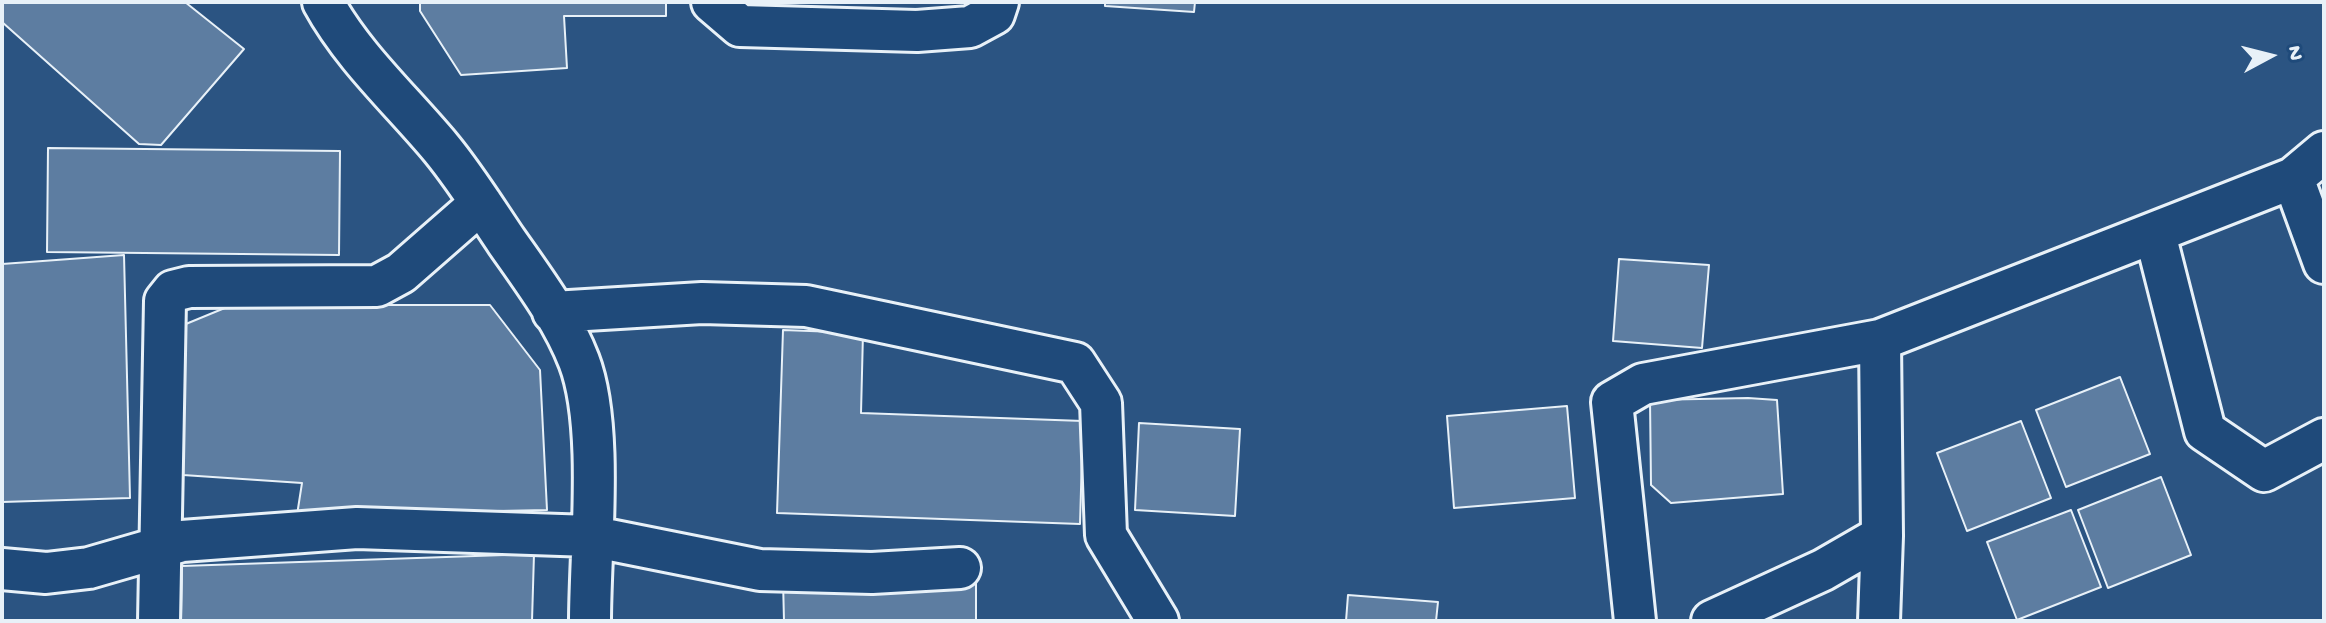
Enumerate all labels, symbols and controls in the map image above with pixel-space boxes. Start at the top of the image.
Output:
north arrow [2230,16,2310,96]
text: N [2280,44,2308,62]

